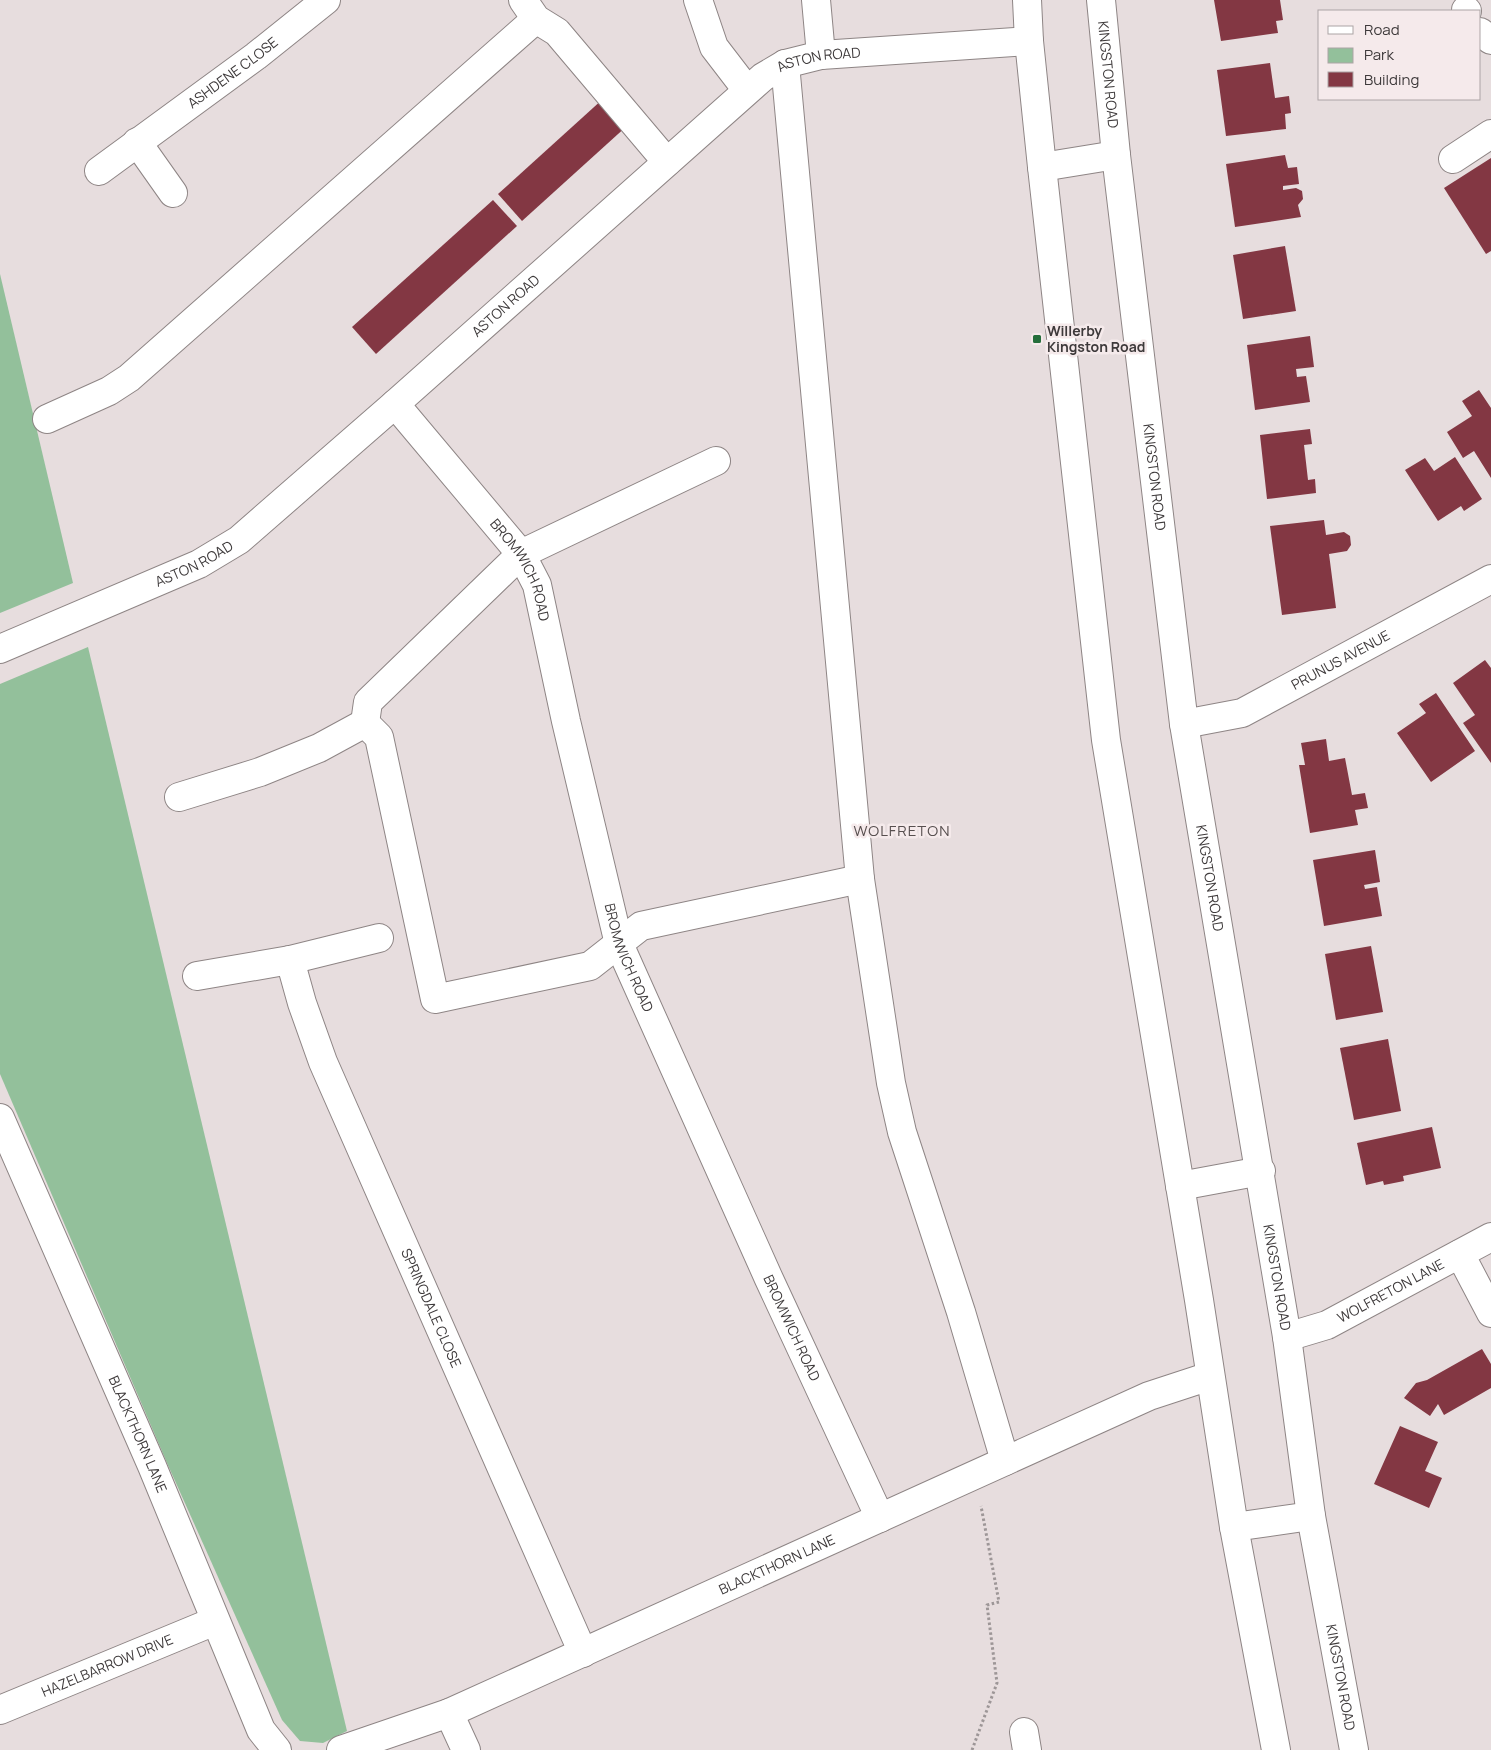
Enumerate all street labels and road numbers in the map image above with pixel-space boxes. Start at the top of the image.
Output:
street label: KINGSTON ROAD [1094,20,1123,129]
street label: ASHDENE CLOSE [183,32,282,112]
street label: ASTON ROAD [773,42,861,76]
street label: ASTON ROAD [467,270,543,341]
street label: KINGSTON ROAD [1139,422,1171,531]
street label: BROMWICH ROAD [486,514,554,623]
street label: ASTON ROAD [152,536,236,591]
street label: PRUNUS AVENUE [1288,625,1393,694]
street label: KINGSTON ROAD [1192,823,1229,933]
street label: BROMWICH ROAD [601,901,658,1015]
street label: KINGSTON ROAD [1259,1223,1296,1332]
street label: SPRINGDALE CLOSE [397,1245,466,1370]
street label: WOLFRETON LANE [1334,1254,1447,1327]
street label: BROMWICH ROAD [759,1271,825,1384]
street label: BLACKTHORN LANE [105,1373,172,1495]
street label: BLACKTHORN LANE [715,1530,838,1599]
street label: KINGSTON ROAD [1322,1623,1360,1732]
street label: HAZELBARROW DRIVE [38,1629,176,1701]

